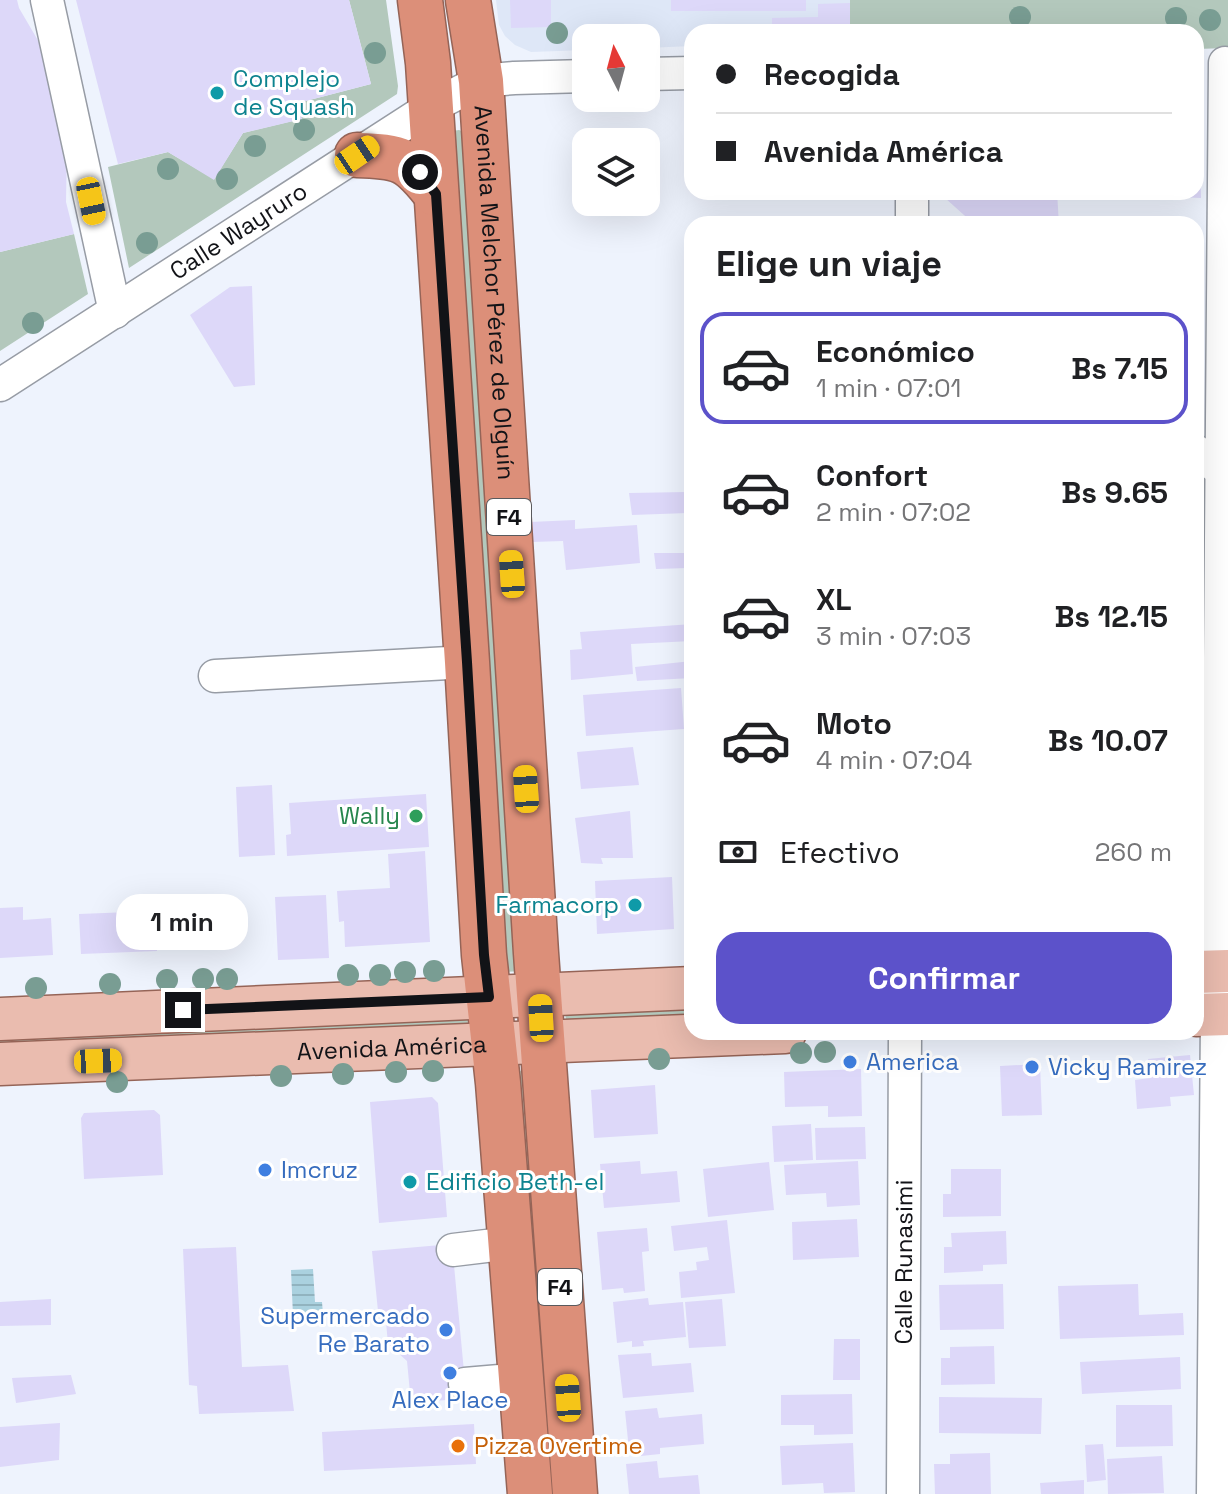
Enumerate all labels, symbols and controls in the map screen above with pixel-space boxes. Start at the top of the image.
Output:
north arrow [572,24,660,112]
map controls [572,24,660,216]
text: Recogida [764,55,900,94]
place label: Complejo de Squash [233,63,355,122]
marker: Complejo de Squash [208,84,226,102]
street label: Avenida Melchor Pérez de Olguín [468,104,522,481]
button: layers [572,128,660,216]
car [330,132,384,178]
text: Avenida América [764,132,1003,171]
route start [402,154,438,190]
car [74,175,108,227]
street label: Calle Wayruro [164,175,313,286]
text: Elige un viaje [716,241,942,287]
icon: car [720,332,792,404]
text: Económico [816,332,975,371]
text: Bs 7.15 [1071,349,1168,388]
text: 1 min · 07:01 [816,371,961,405]
icon: car [720,456,792,528]
text: Confort [816,456,928,495]
text: Bs 9.65 [1061,473,1168,512]
text: 2 min · 07:02 [816,495,971,529]
road number: F4 [487,499,531,535]
car [498,549,526,599]
icon: car [720,580,792,652]
text: XL [816,580,852,619]
text: Bs 12.15 [1054,597,1168,636]
text: 3 min · 07:03 [816,619,971,653]
icon: car [720,704,792,776]
text: Moto [816,704,892,743]
text: Bs 10.07 [1048,721,1168,760]
text: 4 min · 07:04 [816,743,972,777]
car [512,764,540,814]
place label: Wally [339,800,400,831]
marker: Wally [407,807,425,825]
icon: cash [716,830,760,874]
text: Efectivo [780,833,900,872]
text: 260 m [1095,835,1172,869]
place label: Farmacorp [496,889,619,920]
callout: 1 min [117,894,249,950]
marker: Farmacorp [626,896,644,914]
text: 1 min [150,905,214,939]
button: Confirmar [716,932,1172,1024]
route end [165,992,201,1028]
car [528,993,554,1043]
street label: Avenida América [296,1028,488,1067]
place label: America [866,1046,959,1077]
car [74,1048,122,1074]
place label: Vicky Ramirez [1048,1051,1207,1082]
marker: America [841,1053,859,1071]
marker: Vicky Ramirez [1023,1058,1041,1076]
place label: Imcruz [281,1154,358,1185]
marker: Imcruz [256,1161,274,1179]
place label: Edificio Beth-el [426,1166,604,1197]
marker: Edificio Beth-el [401,1173,419,1191]
street label: Calle Runasimi [888,1180,919,1344]
road number: F4 [538,1269,582,1305]
place label: Supermercado Re Barato [260,1300,430,1359]
marker: Supermercado Re Barato [437,1321,455,1339]
marker: Alex Place [441,1364,459,1382]
car [554,1373,582,1423]
place label: Alex Place [391,1384,509,1415]
place label: Pizza Overtime [474,1430,643,1461]
marker: Pizza Overtime [449,1437,467,1455]

